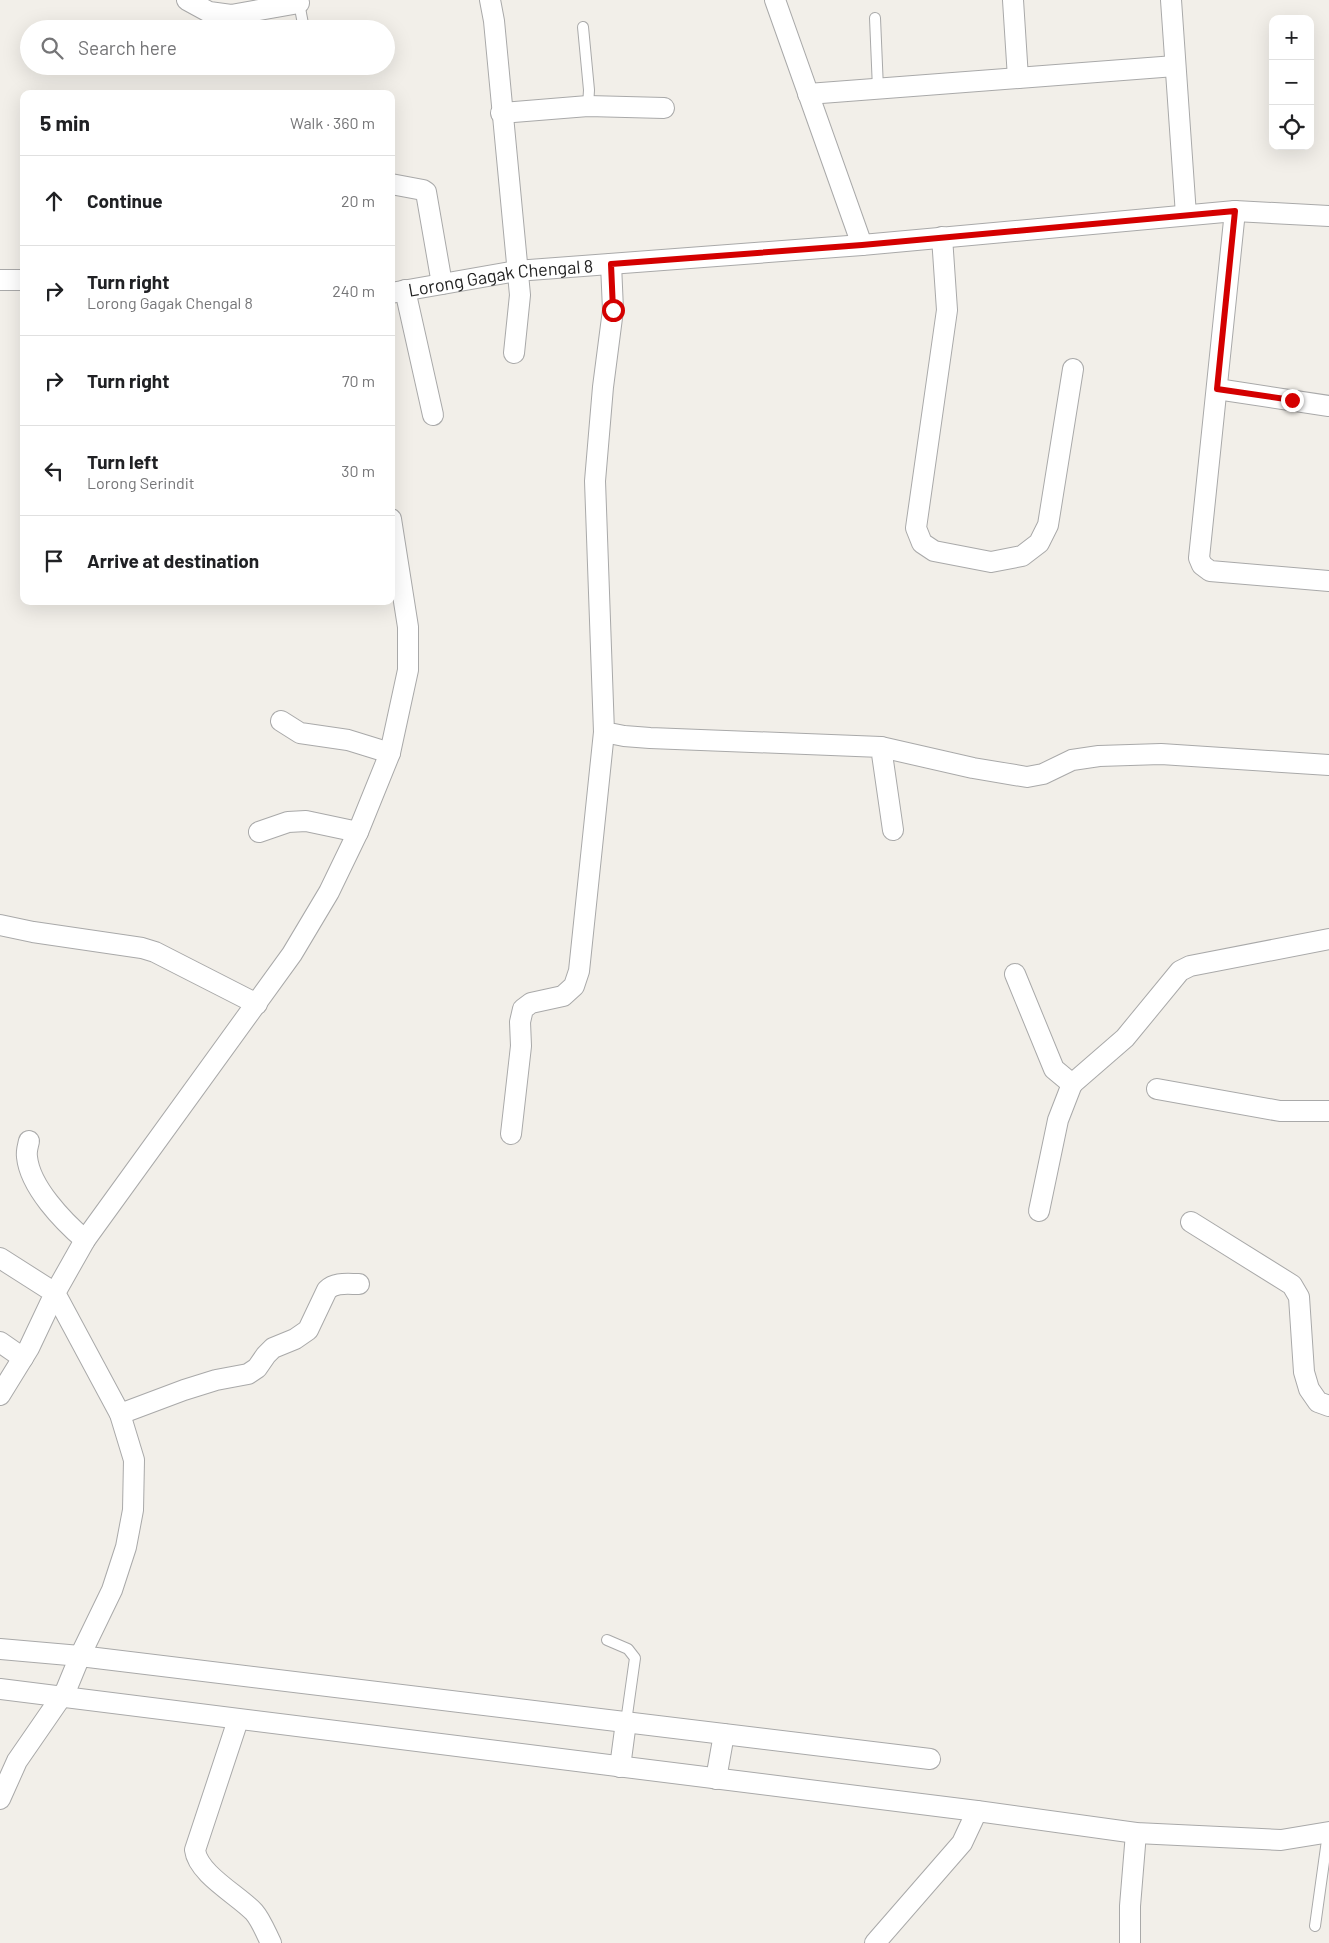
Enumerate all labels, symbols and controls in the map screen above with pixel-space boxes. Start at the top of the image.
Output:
map controls [1269,15,1314,150]
button: + [1269,15,1314,60]
search box [20,20,395,75]
icon: search [38,34,66,62]
text: Search here [78,36,177,59]
button: − [1269,60,1314,105]
button: locate [1269,105,1314,150]
text: 5 min [40,110,90,135]
text: Walk · 360 m [290,113,375,132]
icon: ahead [40,187,68,215]
text: Continue [87,189,163,212]
text: 20 m [341,191,375,210]
street label: Lorong Gagak Chengal 8 [406,254,594,301]
text: Turn right [87,270,169,293]
icon: right [40,277,68,305]
text: 240 m [332,281,375,300]
text: Lorong Gagak Chengal 8 [87,293,253,312]
route start [602,299,625,322]
icon: right [40,367,68,395]
text: Turn right [87,369,169,392]
text: 70 m [342,371,375,390]
route end [1281,389,1304,412]
text: Turn left [87,450,158,473]
icon: left [40,457,68,485]
text: 30 m [341,461,375,480]
text: Lorong Serindit [87,473,195,492]
icon: arrive [40,547,68,575]
text: Arrive at destination [87,549,259,572]

